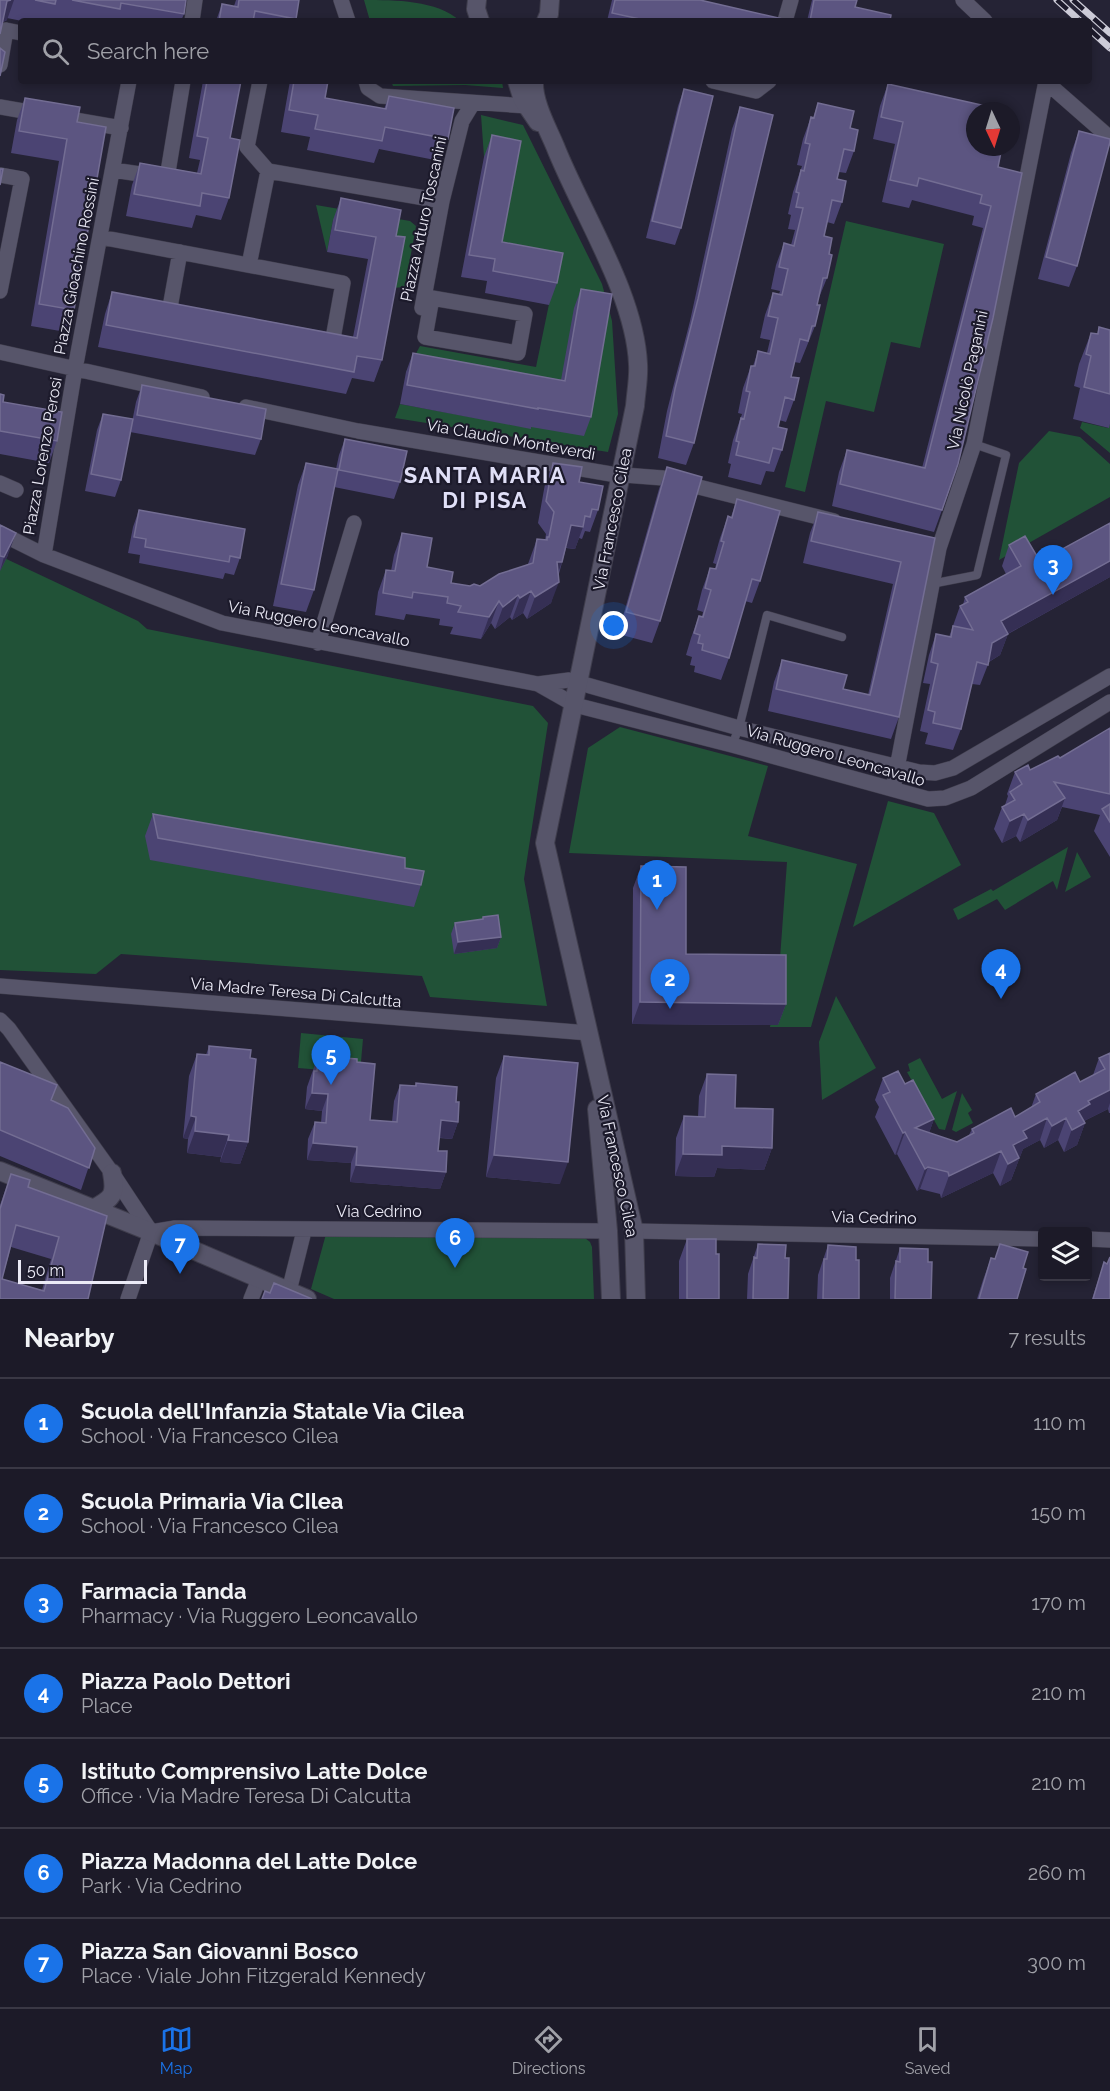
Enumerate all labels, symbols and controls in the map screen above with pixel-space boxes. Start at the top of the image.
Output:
search box [18,18,1092,84]
icon: search [39,35,72,68]
text: Search here [87,38,209,64]
north arrow [966,102,1020,156]
street label: Piazza Arturo Toscanini [397,135,450,303]
street label: Piazza Gioachino Rossini [50,176,103,356]
street label: Via Nicolò Paganini [943,309,992,452]
street label: Piazza Lorenzo Perosi [19,376,66,537]
street label: Via Claudio Monteverdi [425,415,597,464]
street label: Via Francesco Cilea [589,446,636,592]
district label: SANTA MARIA DI PISA [404,462,566,513]
pin: 3 [1034,546,1072,595]
street label: Via Ruggero Leoncavallo [226,597,412,650]
your location [599,611,628,640]
street label: Via Ruggero Leoncavallo [744,721,927,790]
pin: 1 [638,860,676,910]
pin: 4 [982,950,1020,999]
pin: 2 [650,960,690,1009]
street label: Via Madre Teresa Di Calcutta [190,974,402,1011]
pin: 5 [312,1036,350,1085]
street label: Via Francesco Cilea [593,1093,642,1239]
street label: Via Cedrino [336,1202,422,1221]
street label: Via Cedrino [831,1207,917,1228]
pin: 6 [436,1218,474,1268]
pin: 7 [160,1224,200,1274]
map controls [1038,1227,1092,1281]
button: layers [1038,1227,1092,1281]
scale bar [18,1257,147,1284]
text: 50 m [27,1261,64,1280]
text: Nearby [24,1323,114,1353]
text: 7 results [1008,1326,1086,1350]
text: Scuola dell'Infanzia Statale Via Cilea [81,1398,464,1424]
text: 1 [39,1411,48,1435]
text: 110 m [1033,1411,1086,1435]
text: School · Via Francesco Cilea [81,1424,339,1448]
text: Scuola Primaria Via CIlea [81,1488,343,1514]
text: 2 [38,1501,49,1525]
text: 150 m [1031,1501,1086,1525]
text: School · Via Francesco Cilea [81,1514,339,1538]
text: Farmacia Tanda [81,1578,247,1604]
text: 3 [38,1591,49,1615]
text: 170 m [1031,1591,1086,1615]
text: Pharmacy · Via Ruggero Leoncavallo [81,1604,418,1628]
text: Piazza Paolo Dettori [81,1668,291,1694]
text: 4 [38,1681,49,1705]
text: 210 m [1031,1681,1086,1705]
text: Place [81,1694,132,1718]
text: Istituto Comprensivo Latte Dolce [81,1758,427,1784]
text: 5 [38,1771,49,1795]
text: 210 m [1031,1771,1086,1795]
text: Office · Via Madre Teresa Di Calcutta [81,1784,411,1808]
text: Piazza Madonna del Latte Dolce [81,1848,417,1874]
text: 6 [37,1861,50,1885]
text: 260 m [1028,1861,1086,1885]
text: Park · Via Cedrino [81,1874,242,1898]
text: Piazza San Giovanni Bosco [81,1938,358,1964]
text: 7 [38,1951,49,1975]
text: 300 m [1027,1951,1086,1975]
text: Place · Viale John Fitzgerald Kennedy [81,1964,426,1988]
tab: Map [160,2023,193,2078]
tab: Directions [512,2023,586,2078]
tab: Saved [905,2023,950,2078]

